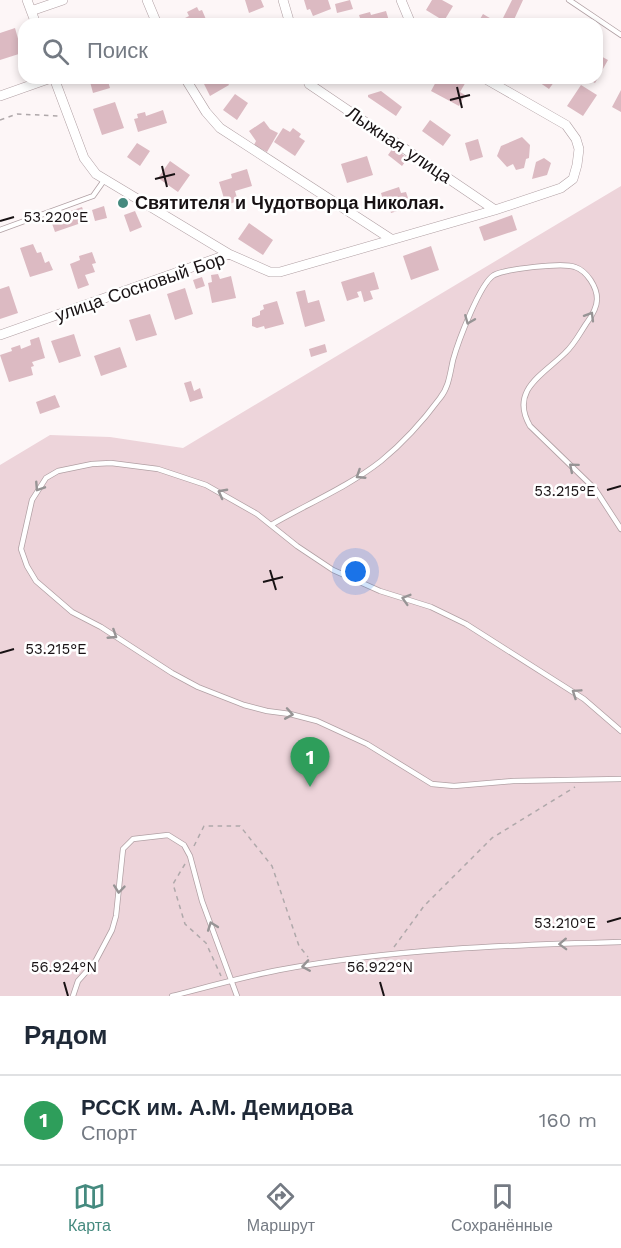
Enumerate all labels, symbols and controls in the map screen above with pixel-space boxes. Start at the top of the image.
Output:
search box [18,18,603,84]
icon: search [39,35,72,68]
text: Поиск [87,38,148,63]
street label: Лыжная улица [343,102,457,188]
place label: Святителя и Чудотворца Николая. [135,192,444,213]
marker: Святителя и Чудотворца Николая. [116,196,130,210]
text: 53.220°E [24,208,88,226]
street label: улица Сосновый Бор [52,248,227,325]
one-way arrow [583,312,595,322]
one-way arrow [464,314,476,325]
one-way arrow [569,463,580,474]
one-way arrow [356,467,366,479]
one-way arrow [36,481,47,492]
text: 53.215°E [534,482,596,500]
one-way arrow [218,489,228,500]
your location [341,557,370,586]
one-way arrow [401,594,412,606]
one-way arrow [106,628,117,639]
text: 53.215°E [25,640,87,658]
one-way arrow [572,689,583,700]
one-way arrow [284,707,294,720]
pin: 1 [290,738,330,787]
one-way arrow [113,884,126,894]
text: 53.210°E [534,914,596,932]
one-way arrow [206,921,219,932]
one-way arrow [558,937,567,950]
text: 56.924°N [31,958,97,976]
text: 56.922°N [347,958,413,976]
one-way arrow [301,959,310,971]
text: Рядом [24,1020,107,1050]
text: РССК им. А.М. Демидова [81,1095,353,1120]
text: 1 [39,1108,48,1132]
text: 160 m [539,1108,597,1132]
text: Спорт [81,1121,137,1145]
tab: Карта [68,1180,111,1235]
tab: Маршрут [247,1180,315,1235]
tab: Сохранённые [451,1180,553,1235]

